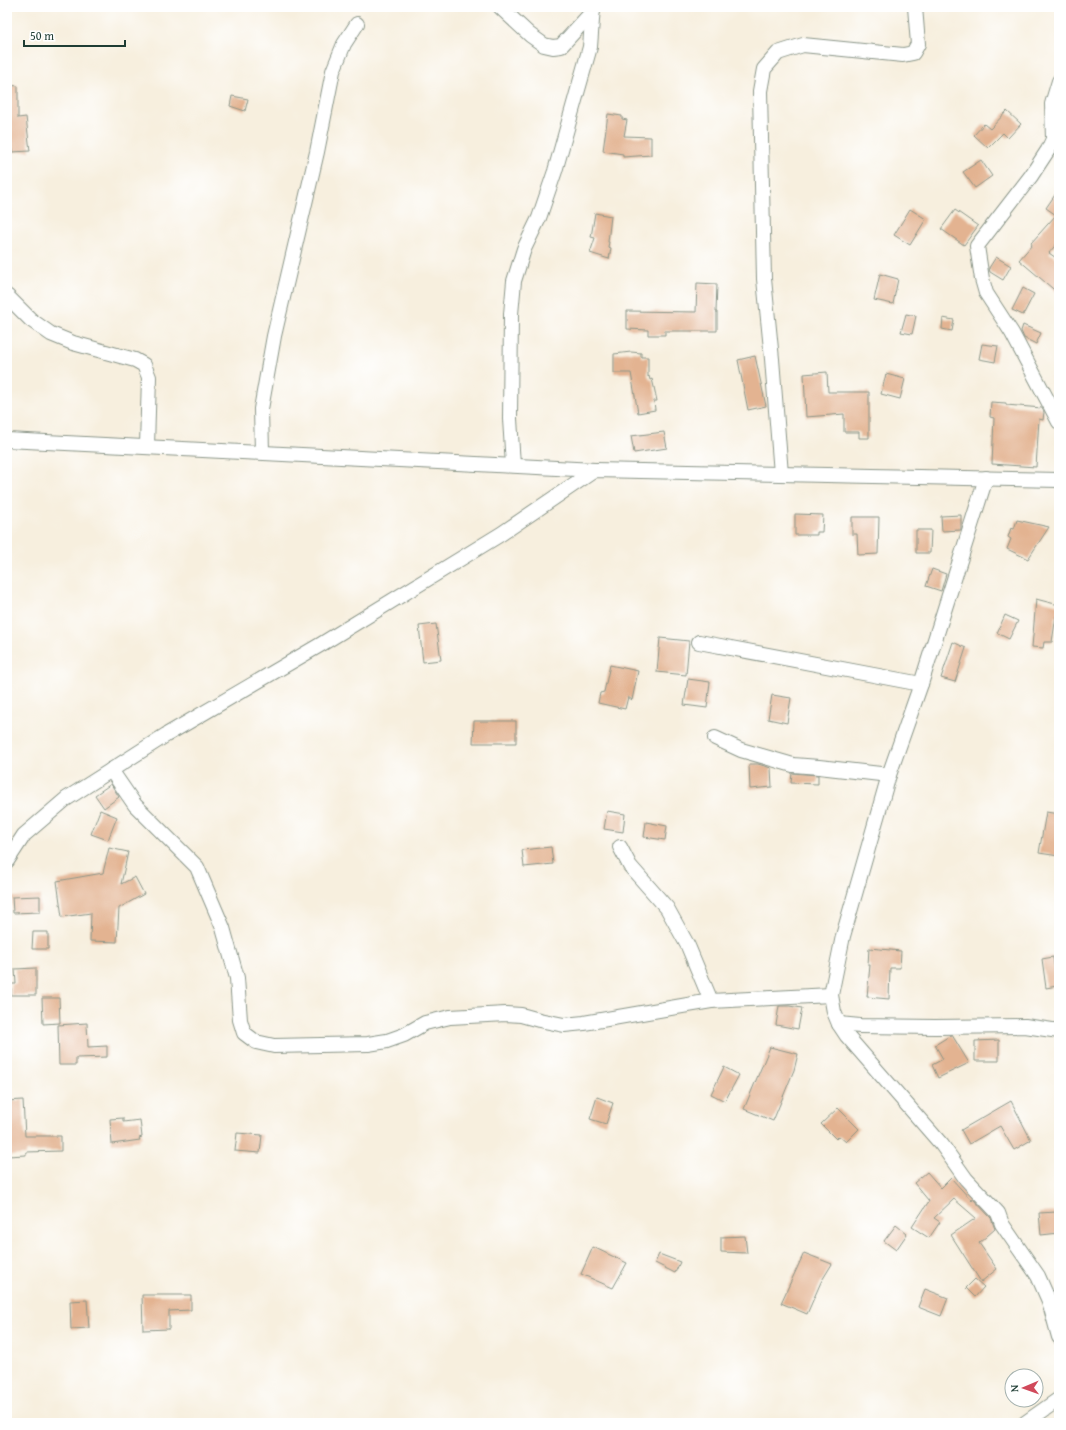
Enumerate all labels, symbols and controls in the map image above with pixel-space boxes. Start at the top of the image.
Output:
scale bar [24,22,125,48]
text: 50 m [30,27,54,44]
north arrow [1004,1368,1044,1408]
text: N [1006,1384,1022,1392]

